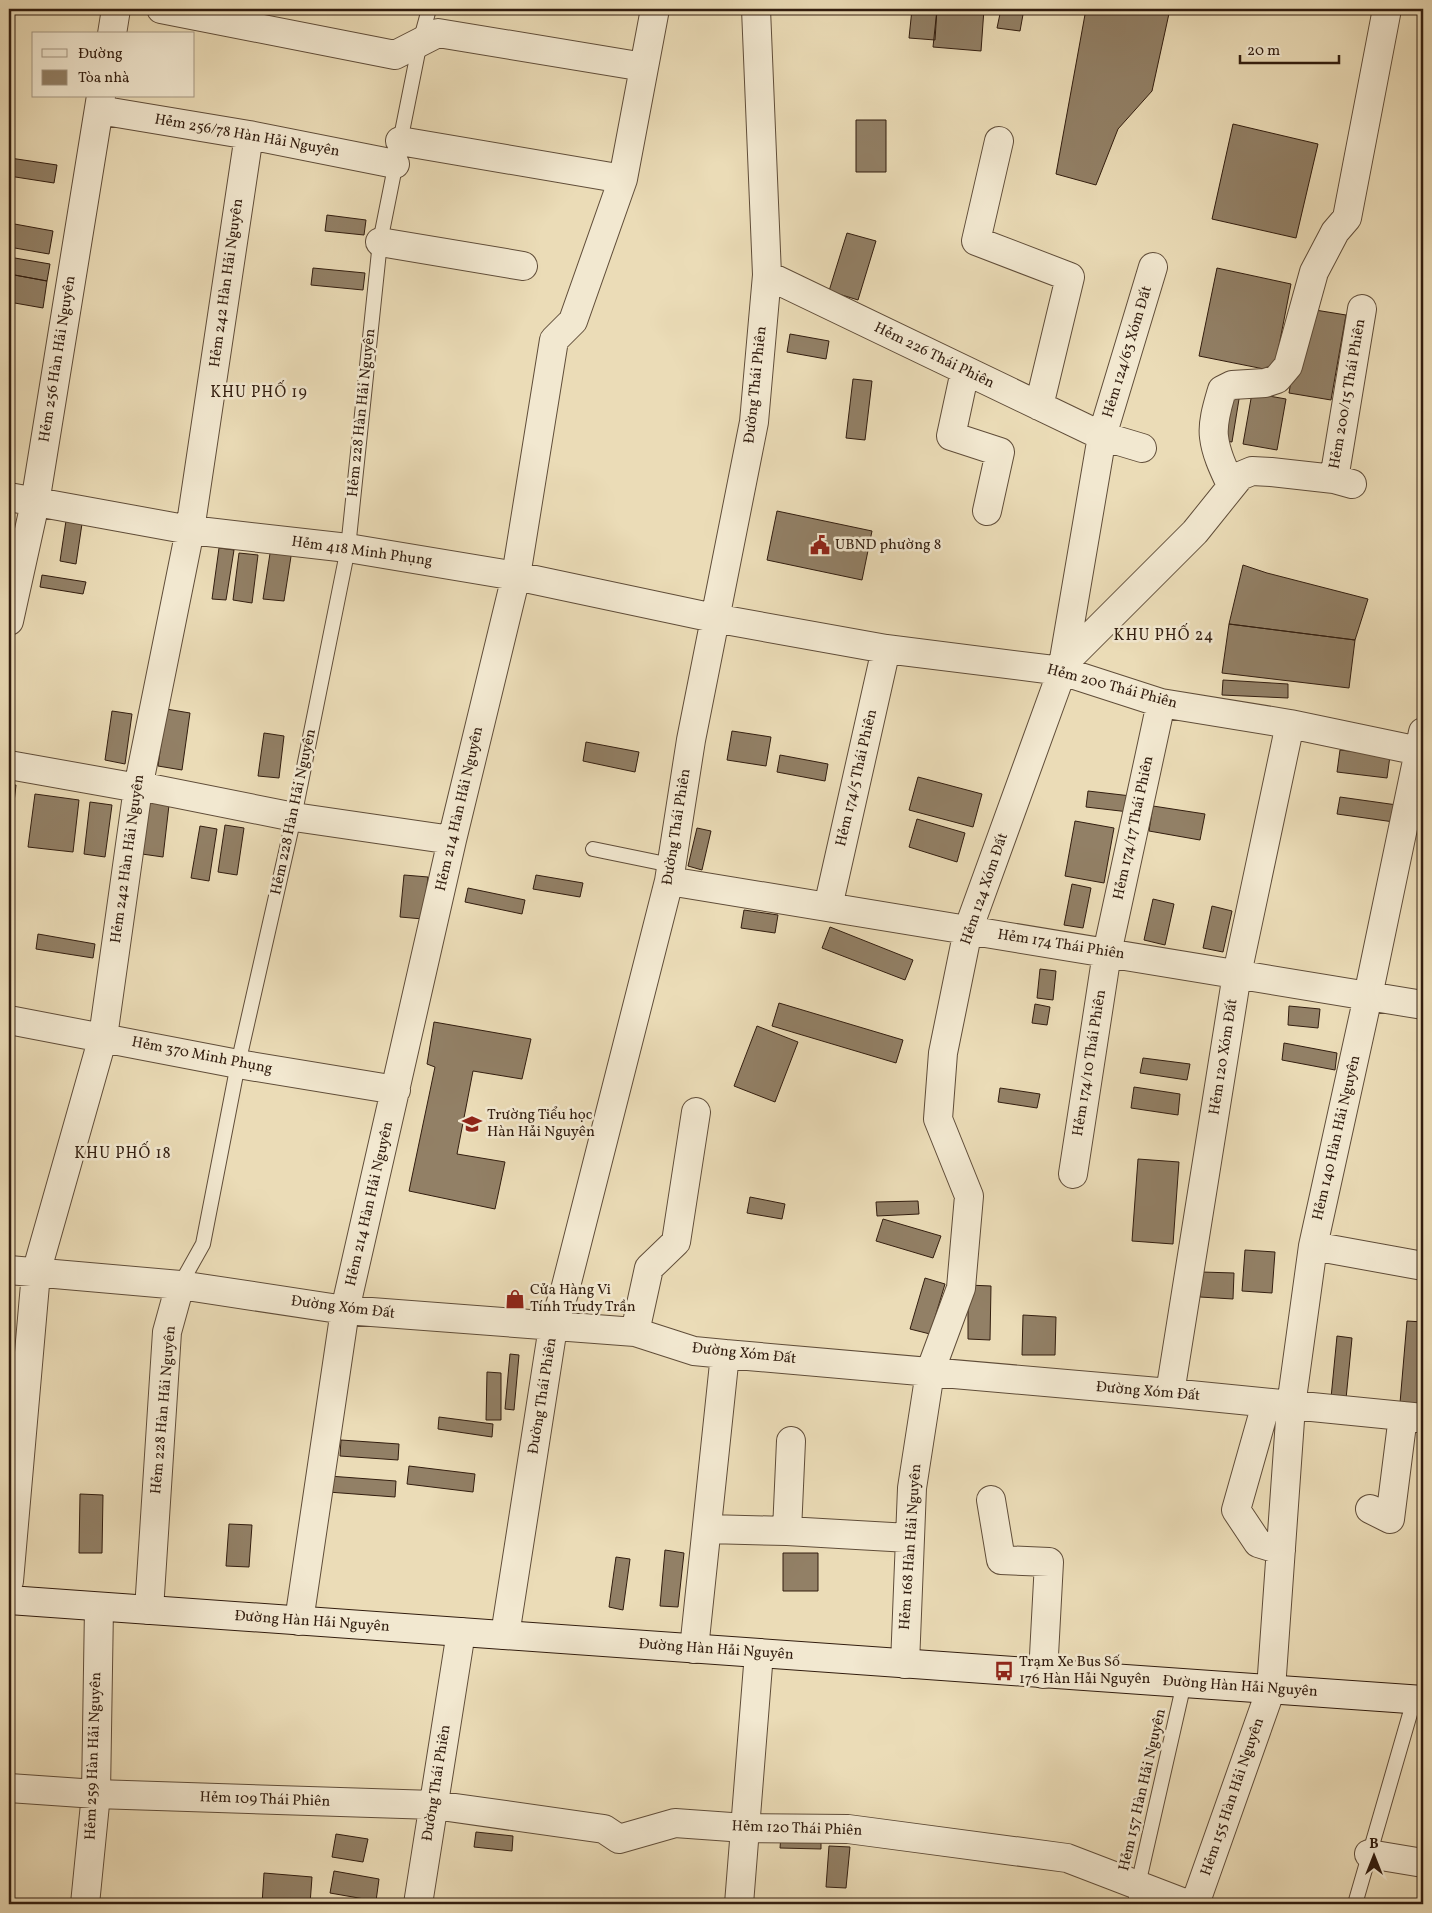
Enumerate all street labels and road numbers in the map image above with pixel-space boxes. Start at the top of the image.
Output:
street label: Hẻm 256/78 Hàn Hải Nguyên [153,109,341,163]
street label: Hẻm 242 Hàn Hải Nguyên [205,197,249,369]
street label: Hẻm 256 Hàn Hải Nguyên [34,274,82,444]
street label: Hẻm 124/63 Xóm Đất [1098,283,1158,421]
street label: Hẻm 200/15 Thái Phiên [1324,317,1372,471]
street label: Hẻm 226 Thái Phiên [870,318,998,394]
street label: Đường Thái Phiên [739,325,773,445]
street label: Hẻm 228 Hàn Hải Nguyên [343,328,381,498]
street label: Hẻm 418 Minh Phụng [290,532,434,572]
street label: Hẻm 200 Thái Phiên [1045,660,1180,715]
street label: Hẻm 174/5 Thái Phiên [831,707,883,849]
street label: Hẻm 214 Hàn Hải Nguyên [431,725,489,893]
street label: Hẻm 228 Hàn Hải Nguyên [266,727,322,897]
street label: Hẻm 174/17 Thái Phiên [1108,754,1160,902]
street label: Đường Thái Phiên [657,767,697,887]
street label: Hẻm 242 Hàn Hải Nguyên [106,773,150,945]
street label: Hẻm 124 Xóm Đất [956,830,1014,948]
street label: Hẻm 174 Thái Phiên [996,925,1126,965]
street label: Hẻm 174/10 Thái Phiên [1068,988,1112,1138]
street label: Hẻm 120 Xóm Đất [1204,997,1244,1117]
street label: Hẻm 370 Minh Phụng [130,1032,275,1080]
street label: Hẻm 140 Hàn Hải Nguyên [1308,1053,1366,1223]
street label: Hẻm 214 Hàn Hải Nguyên [341,1120,399,1288]
street label: Đường Xóm Đất [290,1291,396,1325]
street label: Hẻm 228 Hàn Hải Nguyên [146,1325,182,1495]
street label: Đường Thái Phiên [523,1336,563,1456]
street label: Đường Xóm Đất [691,1338,797,1370]
street label: Đường Xóm Đất [1095,1377,1201,1407]
street label: Hẻm 168 Hàn Hải Nguyên [895,1463,927,1631]
street label: Đường Hàn Hải Nguyên [234,1606,390,1638]
street label: Đường Hàn Hải Nguyên [638,1634,794,1666]
street label: Đường Hàn Hải Nguyên [1162,1671,1318,1703]
street label: Hẻm 259 Hàn Hải Nguyên [81,1672,107,1840]
street label: Hẻm 157 Hàn Hải Nguyên [1114,1707,1172,1873]
street label: Hẻm 155 Hàn Hải Nguyên [1196,1715,1270,1879]
street label: Đường Thái Phiên [417,1723,457,1843]
street label: Hẻm 109 Thái Phiên [199,1787,331,1813]
street label: Hẻm 120 Thái Phiên [731,1816,863,1842]

